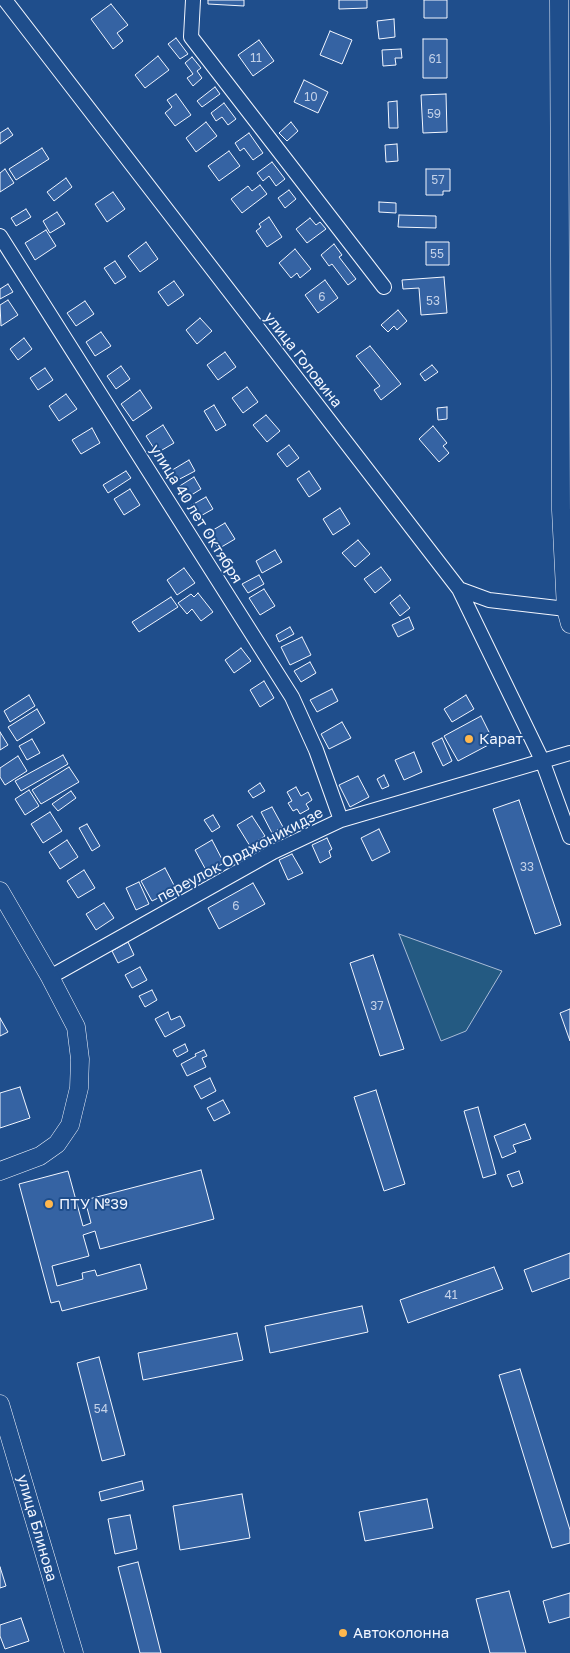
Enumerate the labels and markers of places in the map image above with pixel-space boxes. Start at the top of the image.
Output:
place label: Карат [479,730,523,748]
marker: Карат [463,733,475,745]
place label: ПТУ №39 [59,1195,128,1213]
marker: ПТУ №39 [43,1198,55,1210]
place label: Автоколонна [353,1624,449,1642]
marker: Автоколонна [337,1627,349,1639]

